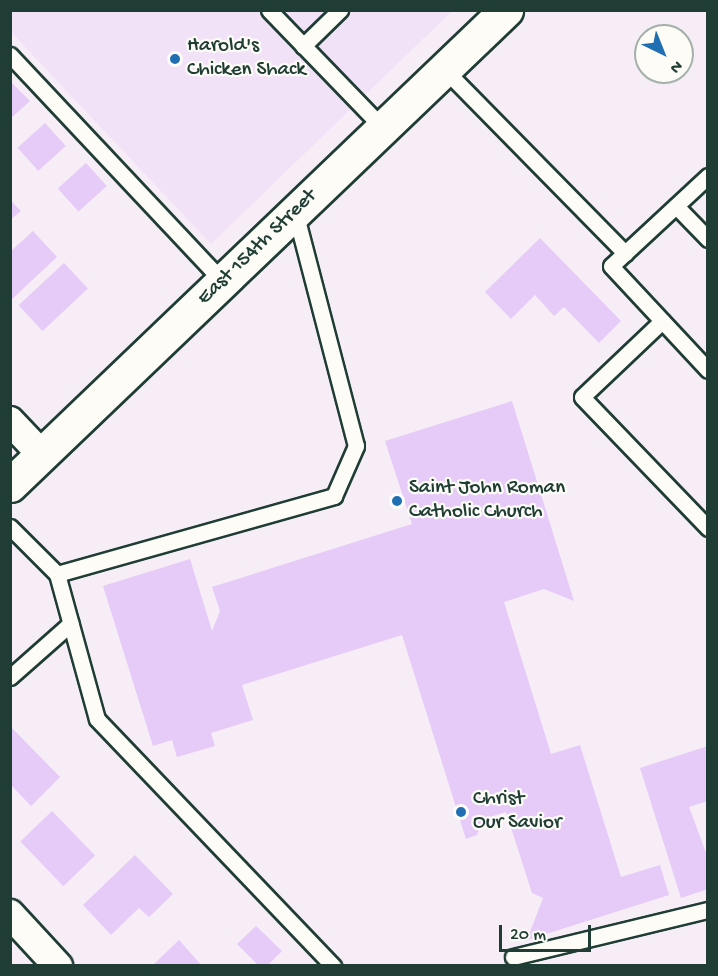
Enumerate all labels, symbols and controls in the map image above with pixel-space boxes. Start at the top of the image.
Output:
north arrow [634,24,694,84]
place label: Harold's Chicken Shack [187,34,306,84]
marker: Harold's Chicken Shack [168,52,182,66]
text: N [665,56,686,77]
street label: East 154th Street [193,185,323,311]
place label: Saint John Roman Catholic Church [409,476,565,526]
marker: Saint John Roman Catholic Church [390,494,404,508]
place label: Christ Our Savior [473,787,561,837]
marker: Christ Our Savior [454,805,468,819]
scale bar [502,913,594,951]
text: 20 m [510,925,546,946]

